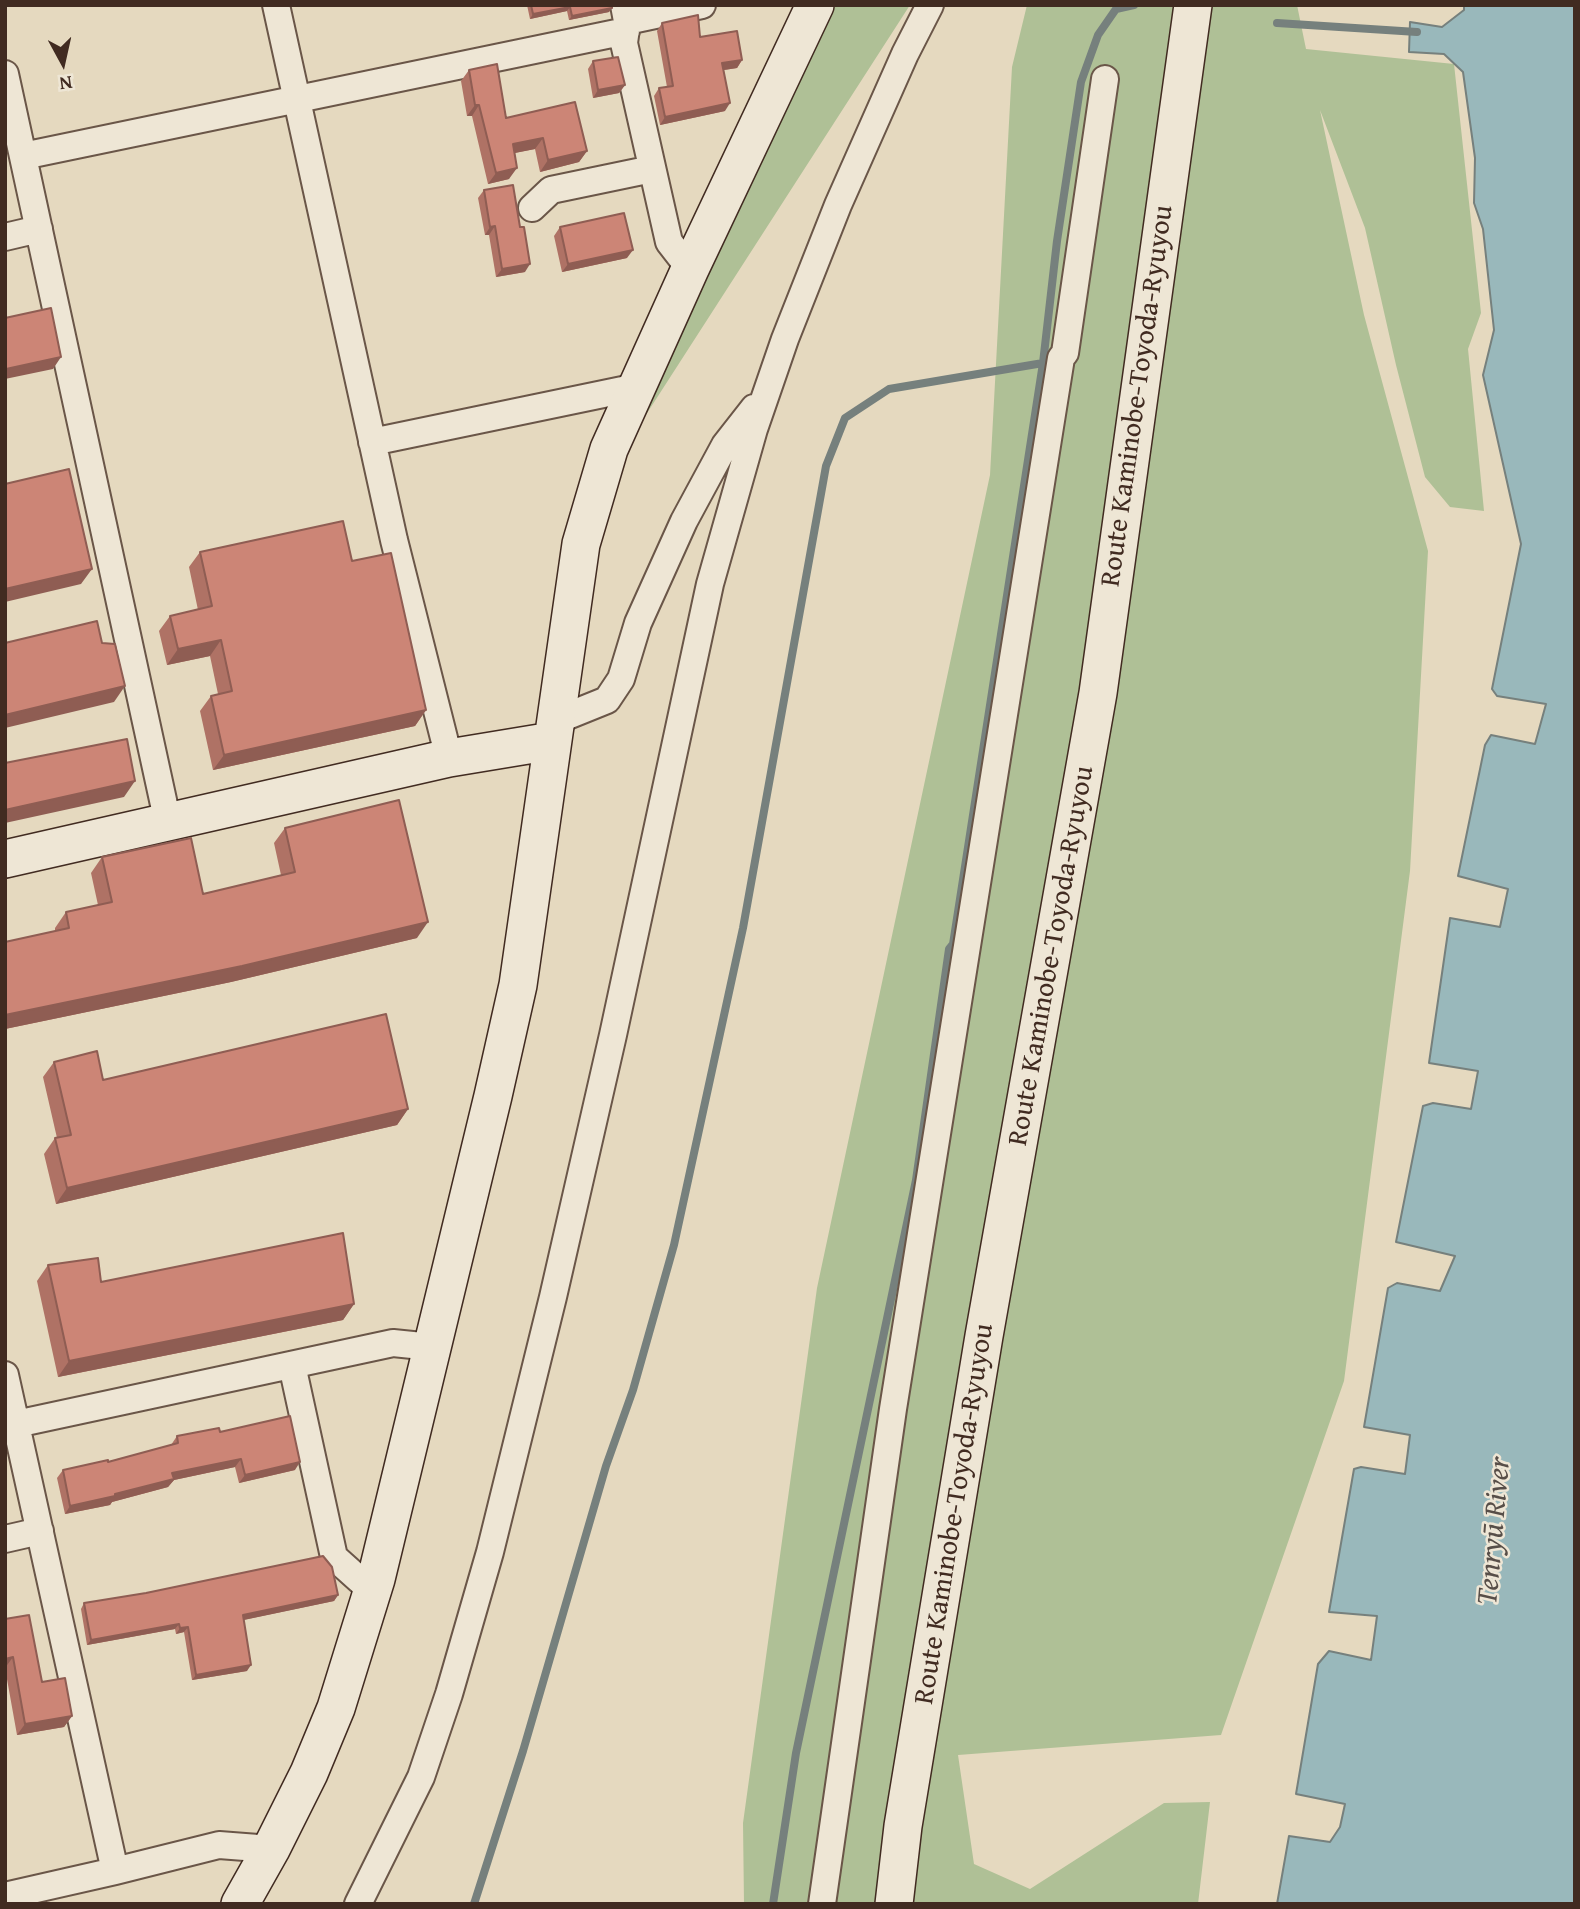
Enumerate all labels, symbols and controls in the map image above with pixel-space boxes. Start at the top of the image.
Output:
north arrow [28,28,98,98]
text: N [58,69,74,99]
street label: Route Kaminobe-Toyoda-Ryuyou [1095,203,1181,589]
street label: Route Kaminobe-Toyoda-Ryuyou [1002,764,1102,1148]
street label: Route Kaminobe-Toyoda-Ryuyou [908,1321,1002,1707]
water label: Tenryū River [1471,1455,1519,1607]

